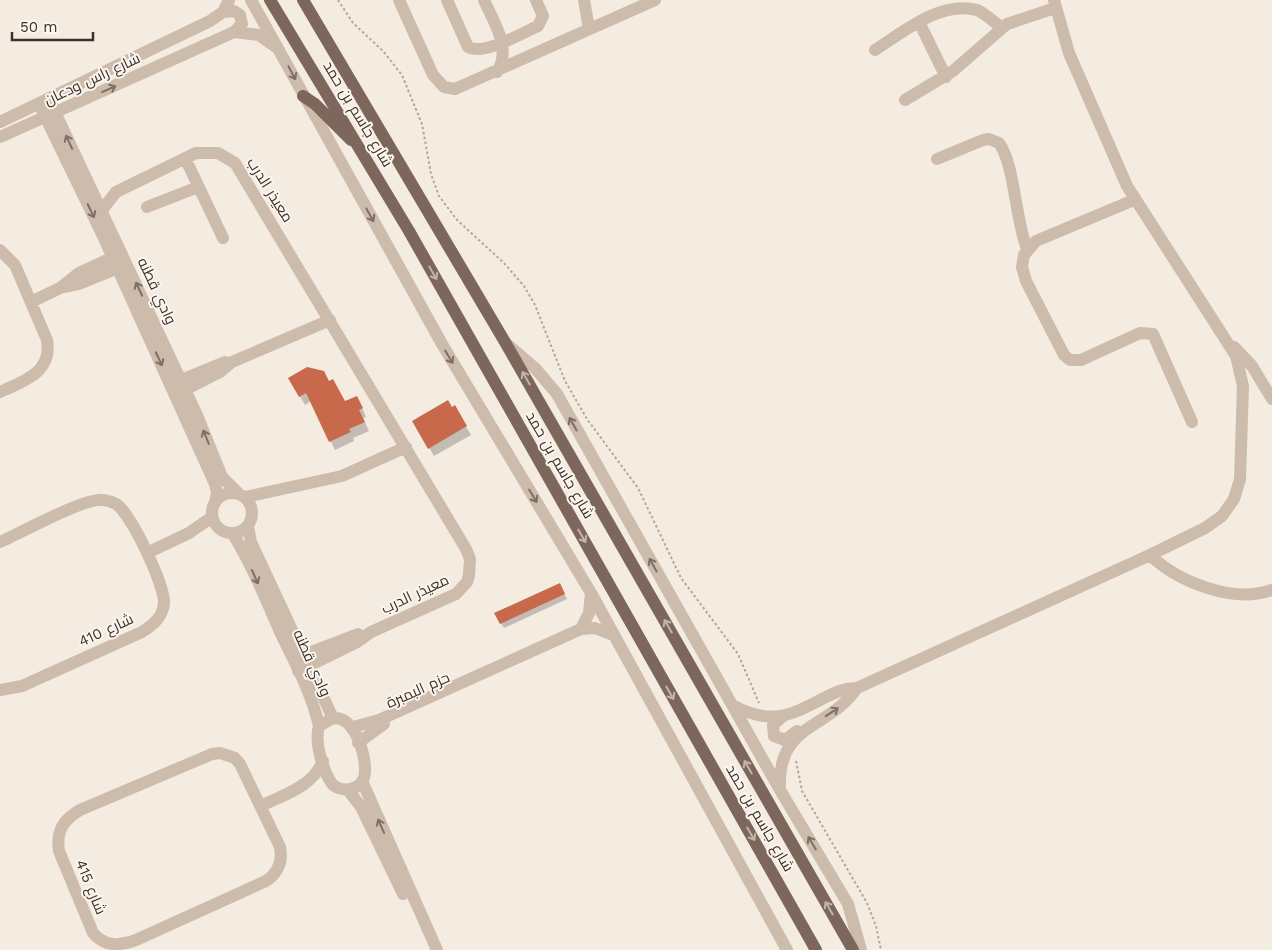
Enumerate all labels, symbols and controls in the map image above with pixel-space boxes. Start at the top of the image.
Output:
scale bar [12,10,94,42]
text: 50 m [20,18,57,36]
street label: شارع راس ودعان [41,49,144,111]
street label: شارع جاسم بن حمد [318,58,397,171]
one-way arrow [287,65,297,80]
one-way arrow [101,84,116,94]
one-way arrow [64,135,73,150]
street label: معيذر الدرب [243,154,297,226]
one-way arrow [87,203,96,218]
one-way arrow [365,208,375,222]
street label: وادي قطنه [131,255,180,328]
one-way arrow [428,266,438,280]
one-way arrow [133,282,143,297]
one-way arrow [445,350,455,364]
one-way arrow [155,351,164,366]
one-way arrow [521,371,531,386]
street label: شارع جاسم بن حمد [520,408,598,523]
one-way arrow [568,417,578,431]
one-way arrow [201,430,210,445]
one-way arrow [528,489,538,503]
one-way arrow [577,529,587,543]
one-way arrow [648,558,658,573]
one-way arrow [251,569,261,584]
street label: معيذر الدرب [378,570,452,618]
street label: شارع 410 [76,610,137,652]
one-way arrow [662,619,672,633]
street label: وادي قطنه [287,627,335,701]
street label: حزم البمبرة [383,668,453,713]
one-way arrow [666,685,676,700]
one-way arrow [825,706,839,716]
one-way arrow [743,760,753,774]
street label: شارع جاسم بن حمد [720,761,798,876]
one-way arrow [376,819,386,834]
one-way arrow [746,827,756,841]
one-way arrow [806,837,816,851]
street label: شارع 415 [70,857,110,918]
one-way arrow [824,900,834,915]

